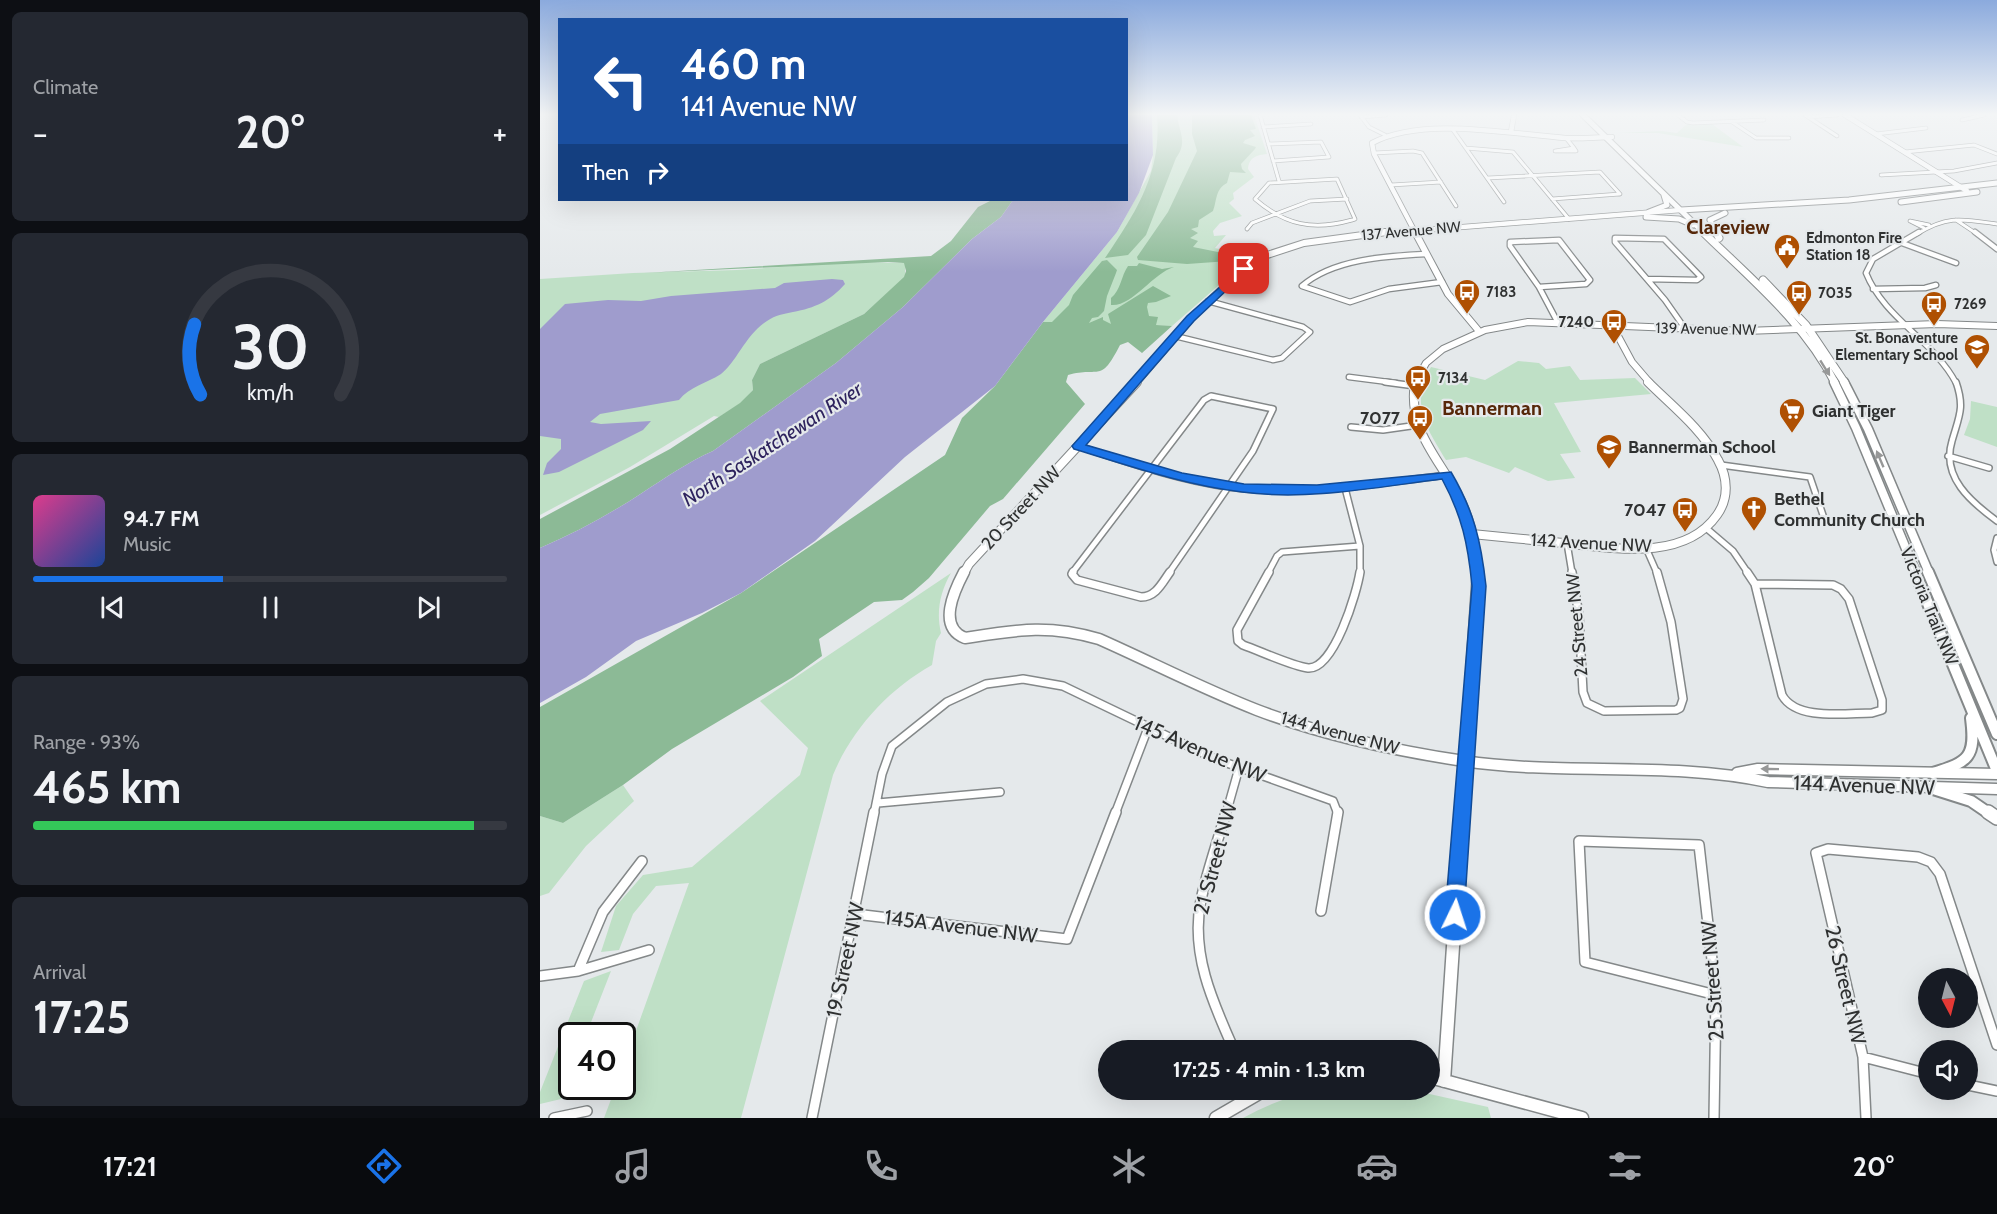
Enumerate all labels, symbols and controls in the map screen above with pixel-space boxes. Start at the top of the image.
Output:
text: 460 m [681,38,806,90]
icon: left [582,42,660,120]
text: Climate [33,75,98,99]
text: 141 Avenue NW [681,90,857,123]
text: 20° [236,105,304,159]
text: − [33,113,48,153]
text: + [492,113,507,153]
icon: right [641,156,674,189]
text: Then [582,159,629,186]
district label: Clareview [1686,215,1770,239]
street label: 137 Avenue NW [1361,218,1462,244]
place label: Edmonton Fire Station 18 [1806,229,1902,264]
public building icon: Edmonton Fire Station 18 [1772,232,1802,270]
pin [1218,243,1269,294]
icon: arrive [1227,252,1260,285]
bus stop icon: 7183 [1452,277,1482,315]
bus stop icon: 7035 [1784,278,1814,316]
place label: 7183 [1486,283,1516,301]
place label: 7035 [1818,284,1852,302]
bus stop icon: 7269 [1919,289,1949,327]
place label: 7269 [1954,295,1986,313]
bus stop icon: 7240 [1599,307,1629,345]
text: 30 [231,309,309,385]
place label: 7240 [1559,313,1594,331]
street label: 139 Avenue NW [1656,319,1757,339]
place label: St. Bonaventure Elementary School [1835,329,1958,364]
school or university icon: St. Bonaventure Elementary School [1962,332,1992,370]
one-way arrow [1820,360,1831,376]
bus stop icon: 7134 [1403,363,1433,401]
place label: 7134 [1438,369,1469,387]
water label: North Saskatchewan River [678,376,867,511]
text: km/h [247,379,293,405]
district label: Bannerman [1442,396,1542,420]
supermarket icon: Giant Tiger [1777,396,1807,434]
place label: Giant Tiger [1812,400,1896,422]
bus stop icon: 7077 [1405,403,1435,441]
place label: 7077 [1360,407,1401,429]
school or university icon: Bannerman School [1594,432,1624,470]
place label: Bannerman School [1628,436,1776,458]
one-way arrow [1875,450,1884,468]
street label: 20 Street NW [977,462,1065,554]
place label: Bethel Community Church [1774,488,1925,531]
church icon: Bethel Community Church [1739,494,1769,532]
bus stop icon: 7047 [1670,495,1700,533]
place label: 7047 [1624,499,1667,521]
text: 94.7 FM [123,505,200,532]
street label: 142 Avenue NW [1530,529,1652,557]
text: Music [123,532,171,556]
street label: Victoria Trail NW [1895,544,1963,668]
street label: 24 Street NW [1562,572,1592,678]
icon: previous [96,591,129,624]
icon: pause [254,591,287,624]
icon: next [412,591,445,624]
street label: 144 Avenue NW [1278,707,1402,759]
street label: 145 Avenue NW [1130,710,1270,788]
text: Range · 93% [33,730,140,754]
text: 465 km [33,760,181,814]
one-way arrow [1760,764,1779,774]
street label: 144 Avenue NW [1793,770,1935,800]
street label: 21 Street NW [1188,799,1242,917]
position arrow [1423,883,1487,947]
street label: 19 Street NW [821,900,869,1020]
street label: 145A Avenue NW [883,904,1039,948]
street label: 25 Street NW [1695,920,1729,1042]
street label: 26 Street NW [1820,923,1872,1047]
text: Arrival [33,960,86,984]
north arrow [1918,968,1978,1028]
map controls [1918,968,1978,1100]
text: 17:25 [33,990,131,1044]
speed limit sign: 40 [558,1022,636,1100]
button: sound [1918,1040,1978,1100]
text: 17:25 · 4 min · 1.3 km [1173,1056,1365,1083]
icon: directions [363,1145,405,1187]
icon: music [612,1145,654,1187]
icon: phone [860,1145,902,1187]
icon: climate [1108,1145,1150,1187]
icon: car [1356,1145,1398,1187]
icon: filters [1604,1145,1646,1187]
text: 17:21 [103,1150,157,1183]
text: 20° [1853,1150,1894,1183]

